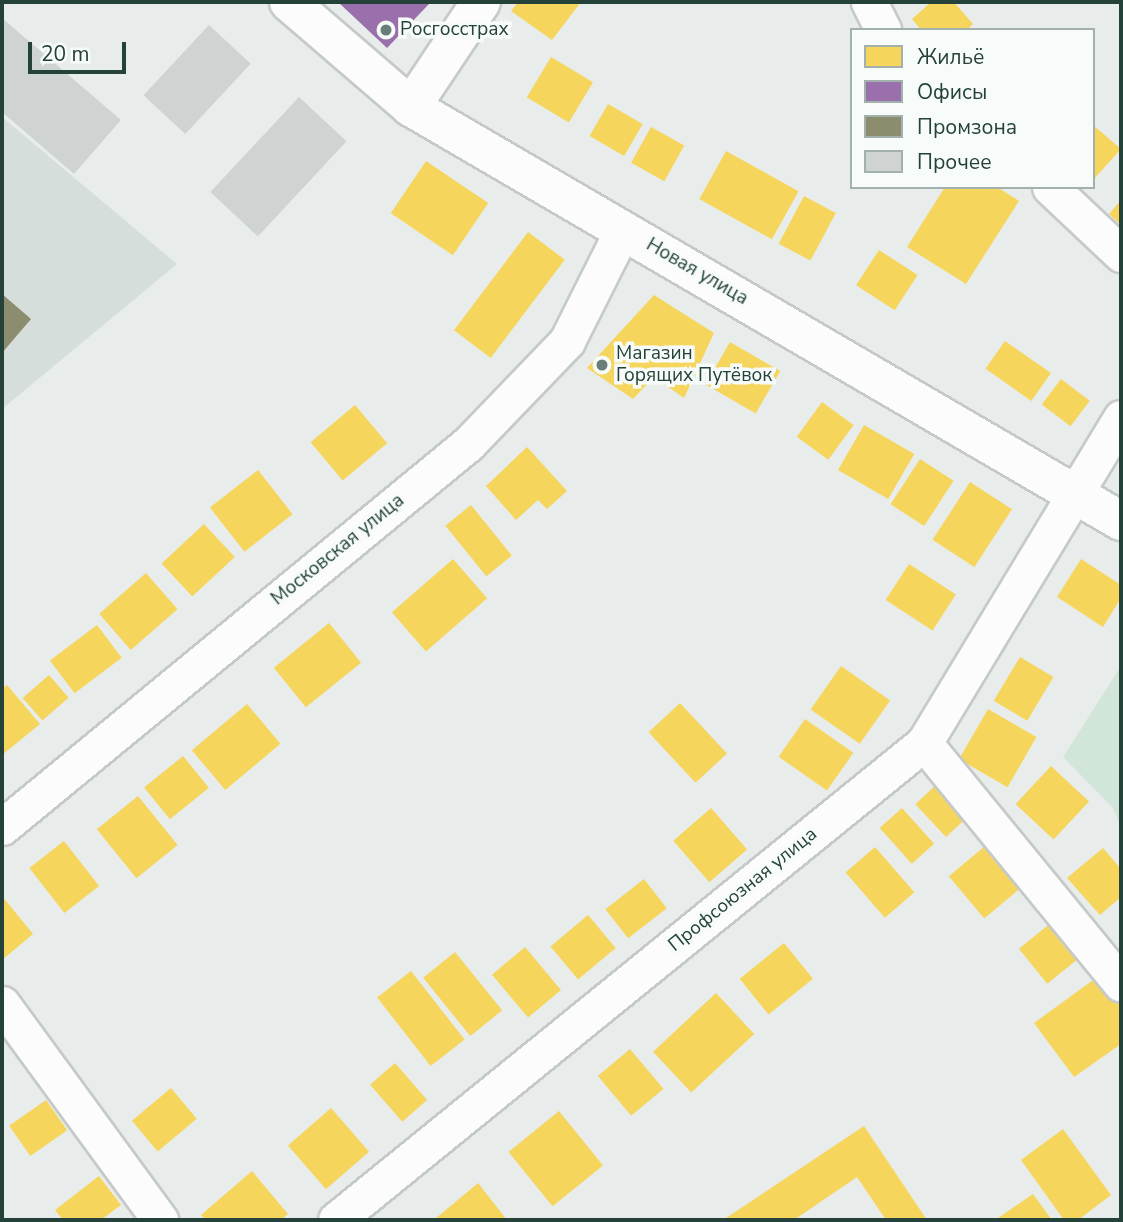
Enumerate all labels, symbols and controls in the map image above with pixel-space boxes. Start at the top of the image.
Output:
place label: Росгосстрах [400,19,509,41]
marker: Росгосстрах [378,22,394,38]
scale bar [32,28,130,72]
legend [850,28,1095,189]
text: 20 m [41,40,90,68]
text: Жильё [917,43,984,71]
text: Офисы [917,78,987,106]
text: Промзона [917,113,1017,141]
text: Прочее [917,148,992,176]
street label: Новая улица [642,234,752,310]
place label: Магазин Горящих Путёвок [616,343,772,387]
marker: Магазин Горящих Путёвок [594,357,610,373]
street label: Московская улица [267,489,409,611]
street label: Профсоюзная улица [664,823,822,957]

